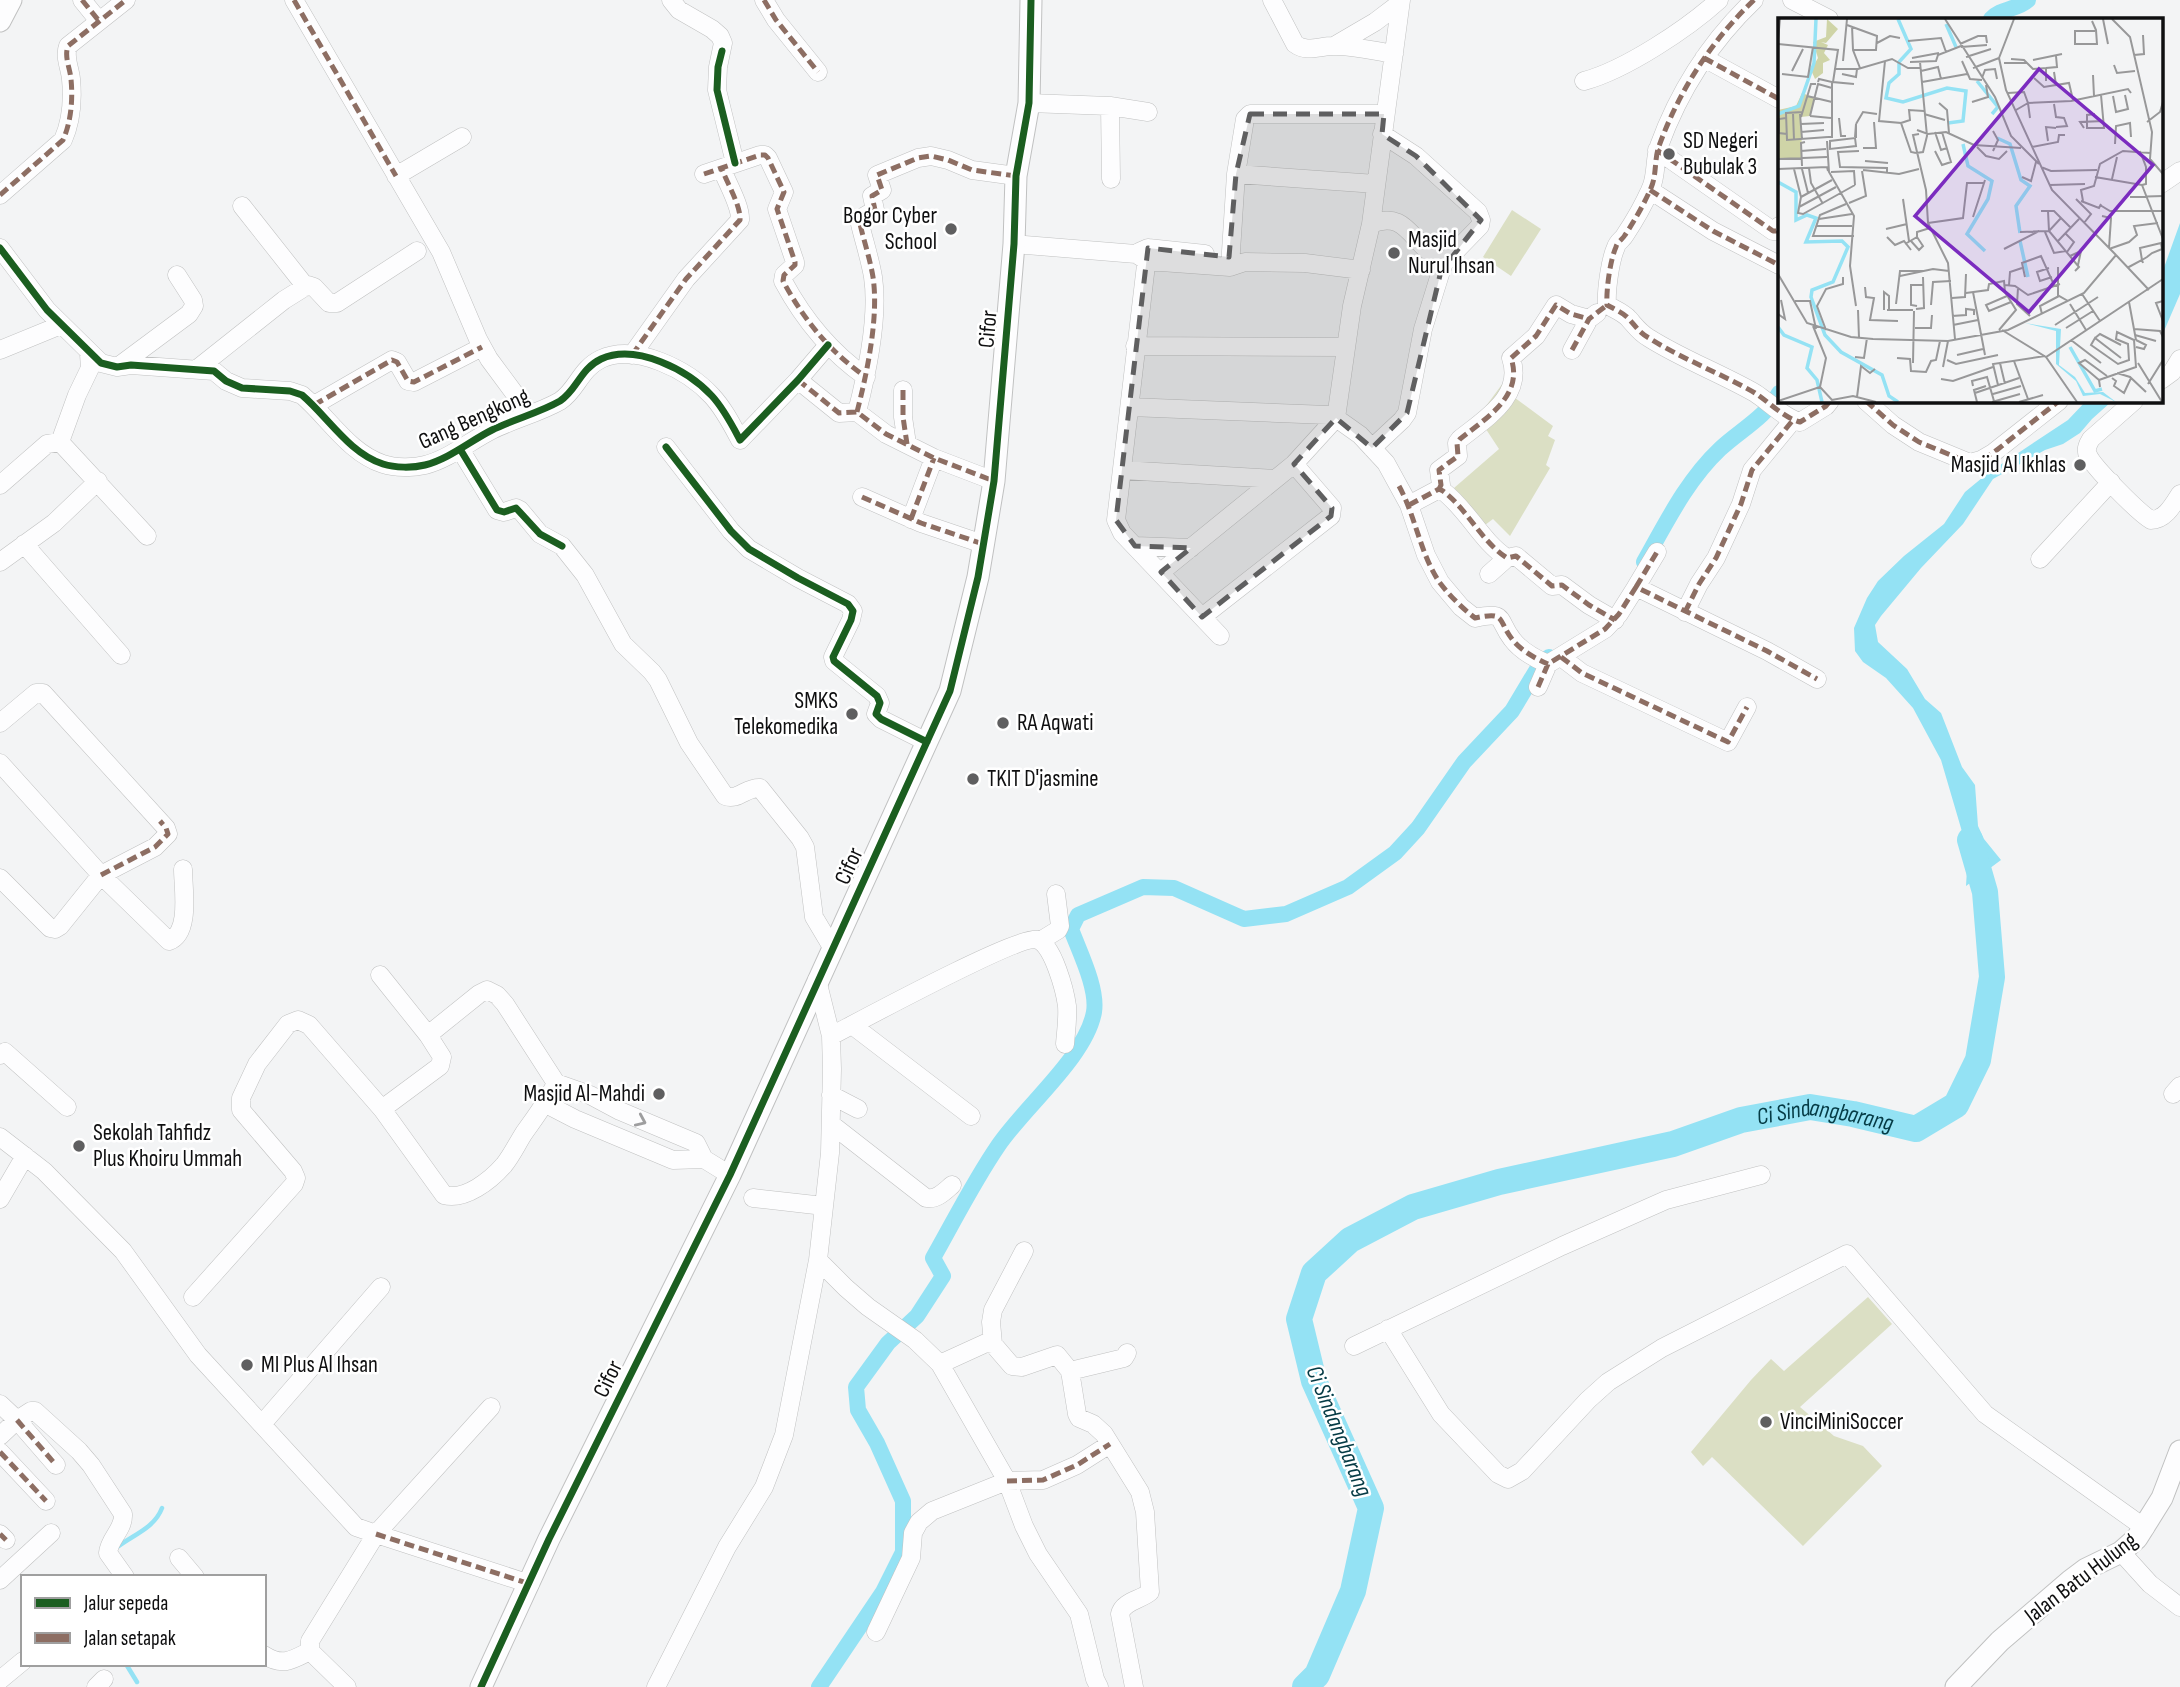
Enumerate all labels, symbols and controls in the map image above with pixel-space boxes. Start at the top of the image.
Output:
inset map [1778,18,2162,402]
place label: SD Negeri Bubulak 3 [1683,127,1758,181]
marker: SD Negeri Bubulak 3 [1661,146,1677,162]
place label: Bogor Cyber School [843,202,937,256]
marker: Bogor Cyber School [943,221,959,237]
place label: Masjid Nurul Ihsan [1408,226,1495,280]
marker: Masjid Nurul Ihsan [1386,245,1402,261]
street label: Cifor [972,309,1004,349]
street label: Gang Bengkong [414,382,534,456]
place label: Masjid Al Ikhlas [1951,451,2066,479]
marker: Masjid Al Ikhlas [2072,457,2088,473]
place label: SMKS Telekomedika [734,687,838,741]
marker: SMKS Telekomedika [844,706,860,722]
place label: RA Aqwati [1017,709,1093,737]
marker: RA Aqwati [995,715,1011,731]
place label: TKIT D'jasmine [987,765,1099,793]
marker: TKIT D'jasmine [965,771,981,787]
street label: Cifor [829,843,870,889]
place label: Masjid Al-Mahdi [523,1080,645,1108]
marker: Masjid Al-Mahdi [651,1086,667,1102]
water label: Ci Sindangbarang [1754,1093,1897,1138]
one-way arrow [634,1112,646,1126]
place label: Sekolah Tahfidz Plus Khoiru Ummah [93,1119,242,1173]
marker: Sekolah Tahfidz Plus Khoiru Ummah [71,1138,87,1154]
place label: MI Plus Al Ihsan [261,1351,378,1379]
street label: Cifor [587,1356,629,1402]
marker: MI Plus Al Ihsan [239,1357,255,1373]
water label: Ci Sindangbarang [1300,1361,1379,1501]
place label: VinciMiniSoccer [1780,1408,1904,1436]
marker: VinciMiniSoccer [1758,1414,1774,1430]
street label: Jalan Batu Hulung [2018,1527,2143,1630]
legend [21,1575,266,1666]
text: Jalur sepeda [83,1591,168,1616]
text: Jalan setapak [83,1626,176,1651]

